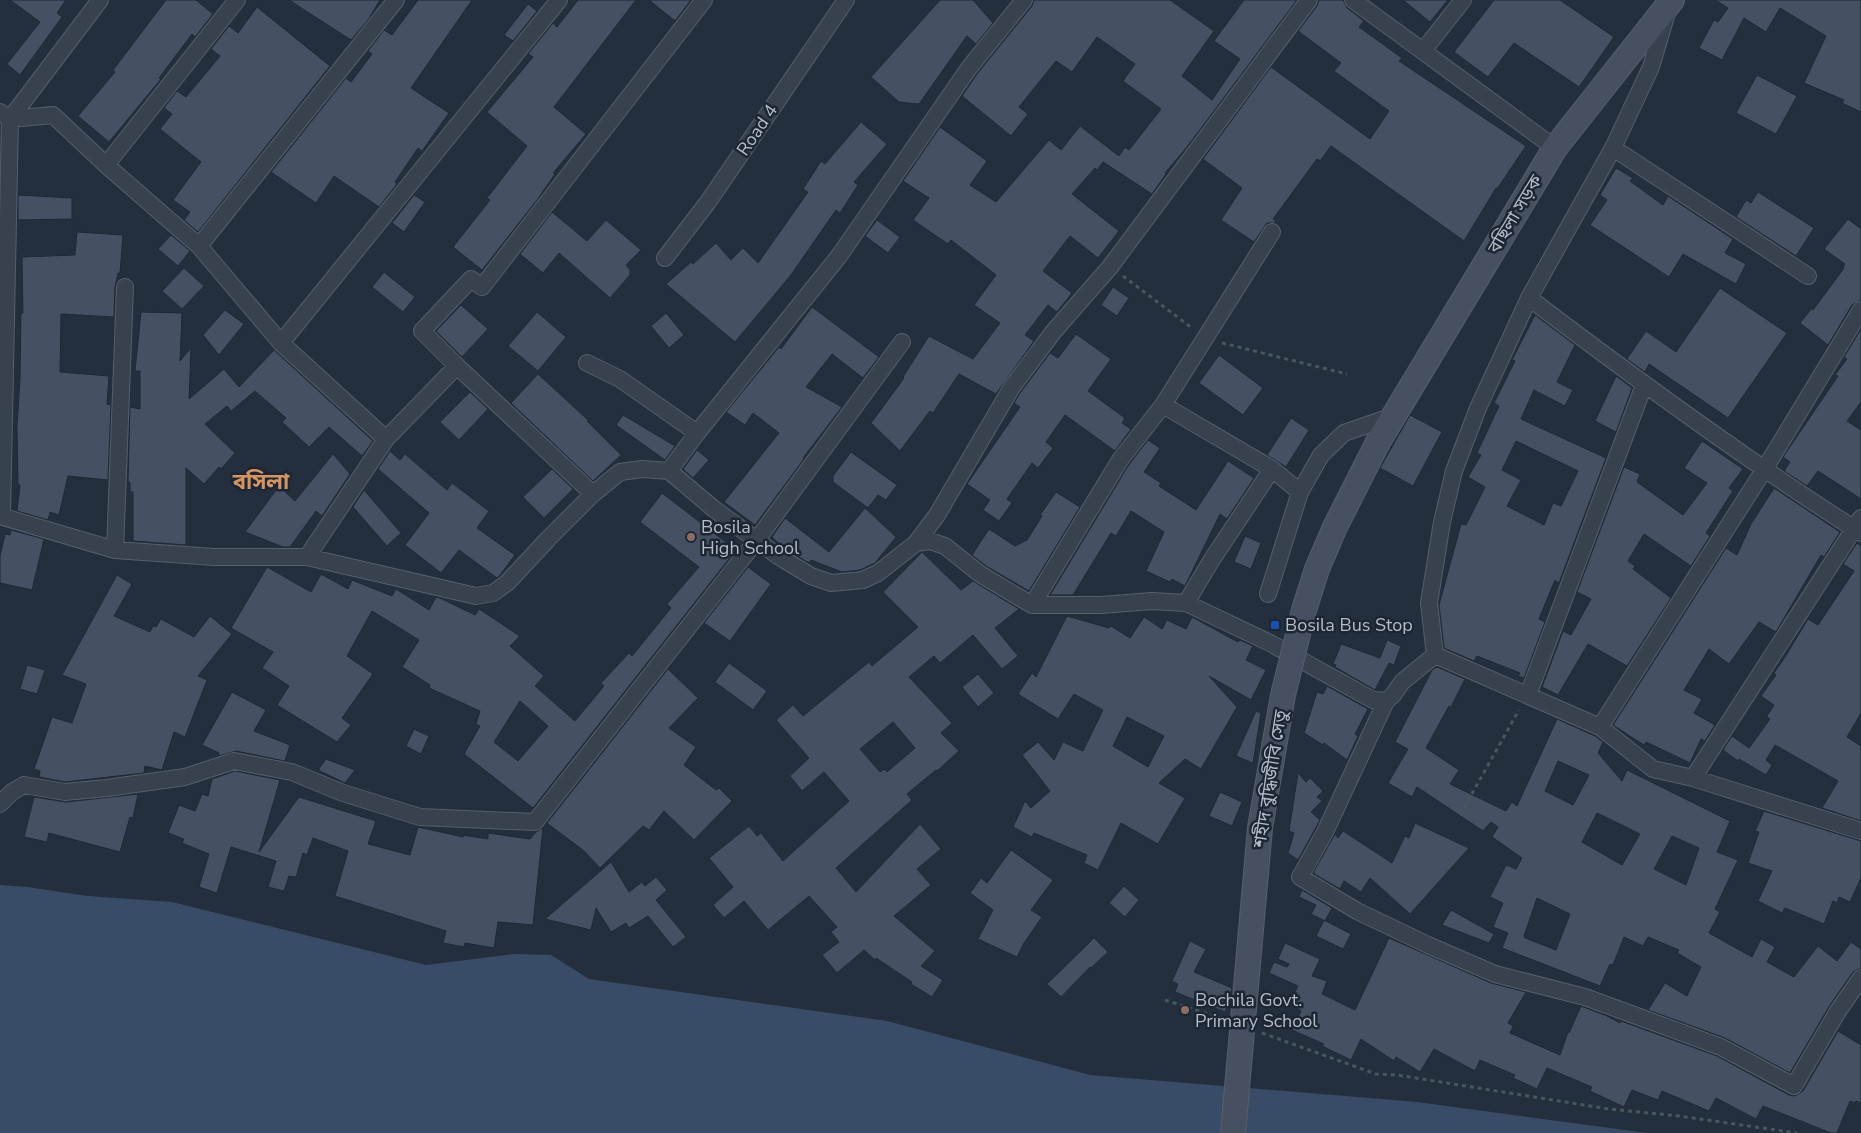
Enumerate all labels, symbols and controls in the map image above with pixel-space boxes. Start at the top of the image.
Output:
street label: Road 4 [731,99,783,160]
street label: বছিলা সড়ক [1482,170,1548,259]
district label: বসিলা [232,467,290,497]
place label: Bosila High School [701,515,800,560]
marker: Bosila High School [685,531,697,543]
place label: Bosila Bus Stop [1285,613,1413,637]
marker: Bosila Bus Stop [1269,619,1281,631]
street label: শহীদ বুদ্ধিজীবি সেতু [1247,708,1293,851]
place label: Bochila Govt. Primary School [1195,988,1318,1033]
marker: Bochila Govt. Primary School [1179,1004,1191,1016]

